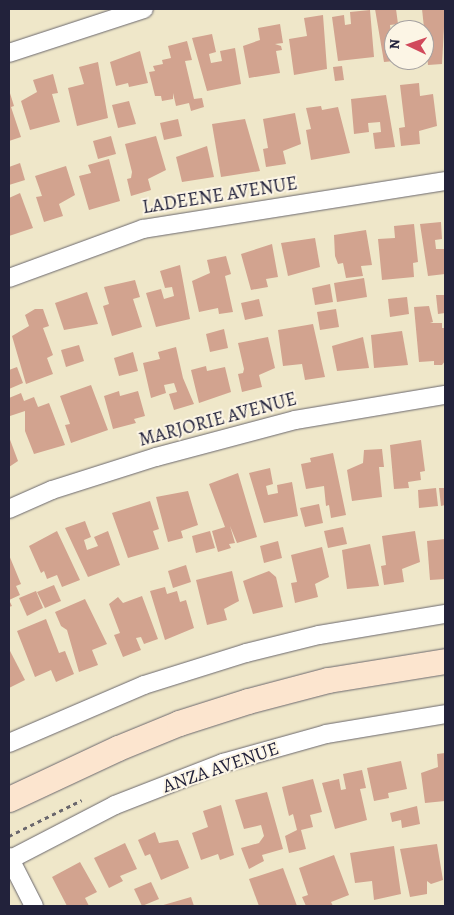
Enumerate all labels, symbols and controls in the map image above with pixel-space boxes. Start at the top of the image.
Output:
north arrow [384,20,434,70]
text: N [385,39,404,50]
street label: LADEENE AVENUE [141,172,299,220]
street label: MARJORIE AVENUE [137,388,299,452]
street label: ANZA AVENUE [160,737,282,799]

